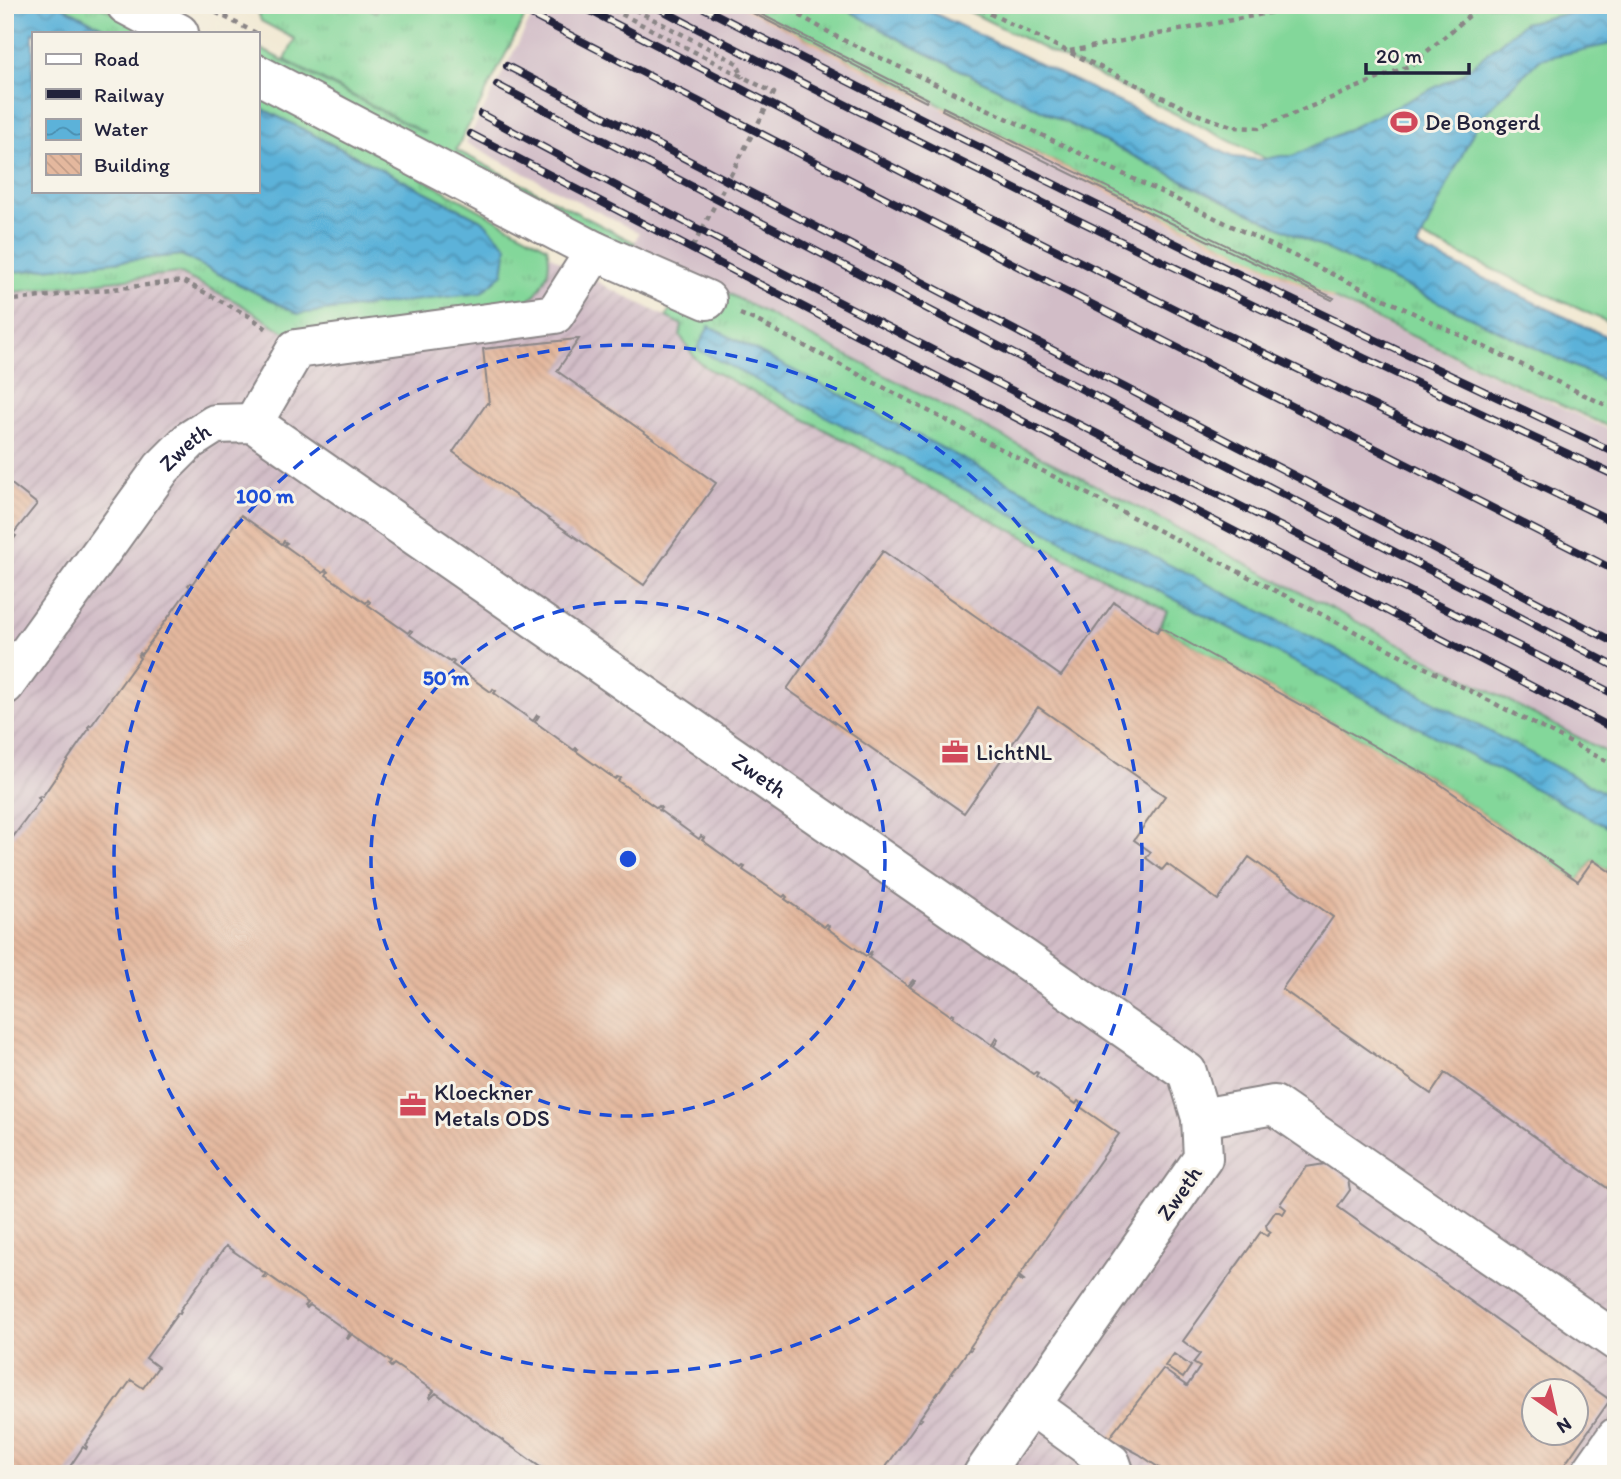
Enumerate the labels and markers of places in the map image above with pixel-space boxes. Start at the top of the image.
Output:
sports icon: De Bongerd [1389,107,1419,137]
place label: De Bongerd [1425,108,1540,136]
office icon: LichtNL [940,737,970,767]
place label: LichtNL [976,738,1052,766]
centre of rings [616,847,640,871]
place label: Kloeckner Metals ODS [434,1078,550,1132]
office icon: Kloeckner Metals ODS [398,1090,428,1120]

